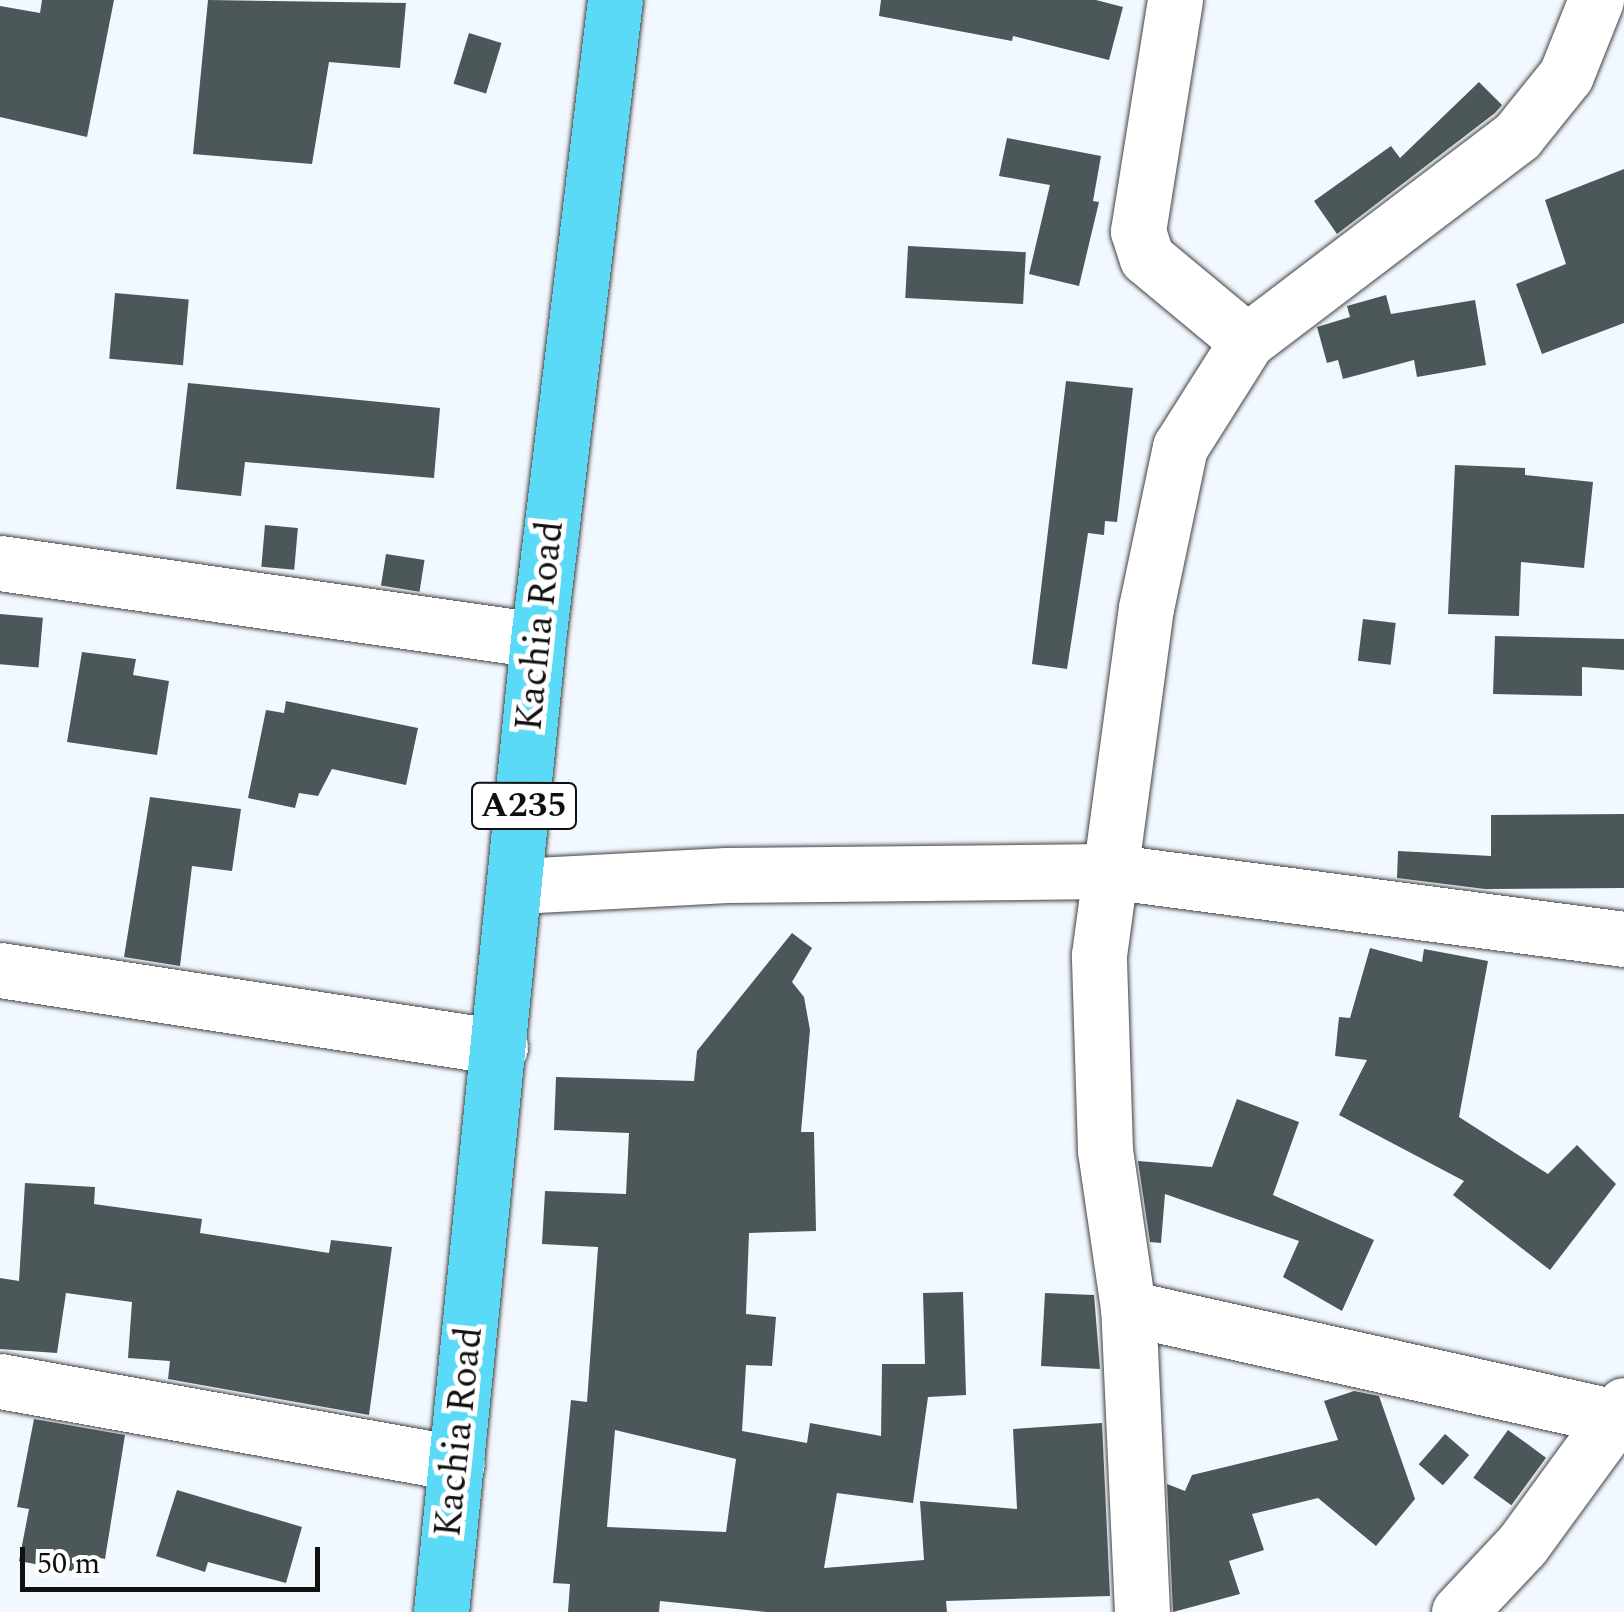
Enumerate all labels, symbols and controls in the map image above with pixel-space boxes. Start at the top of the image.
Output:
street label: Kachia Road [507,519,575,733]
road number: A235 [469,776,579,836]
street label: Kachia Road [426,1325,494,1539]
scale bar [25,1527,325,1589]
text: 50 m [37,1541,100,1587]

